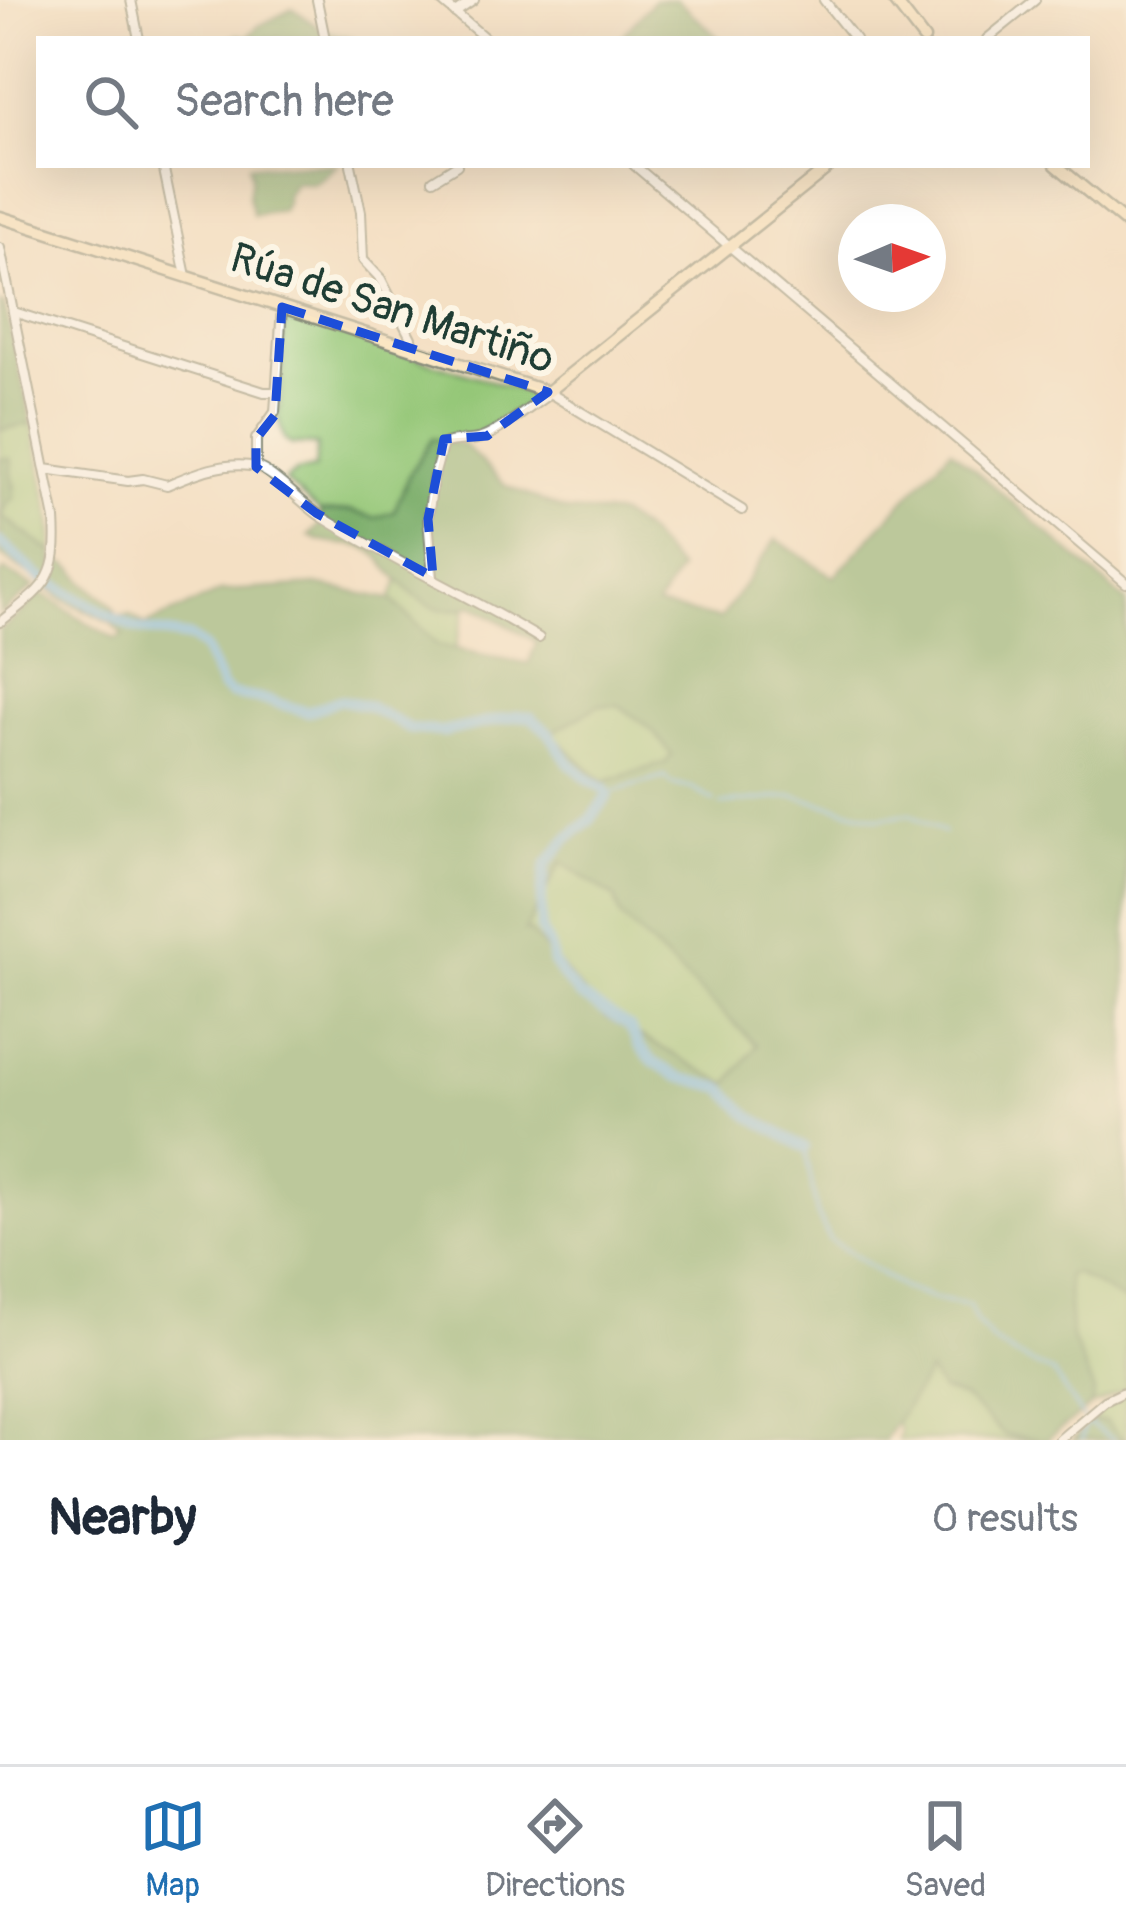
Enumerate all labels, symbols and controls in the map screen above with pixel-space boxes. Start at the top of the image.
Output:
search box [36,36,1090,168]
icon: search [78,69,144,135]
text: Search here [174,74,394,130]
north arrow [838,204,946,312]
street label: Rúa de San Martiño [224,232,560,386]
text: Nearby [48,1486,196,1550]
text: 0 results [932,1494,1078,1543]
tab: Map [140,1793,206,1906]
tab: Directions [485,1793,625,1906]
tab: Saved [904,1793,986,1906]

